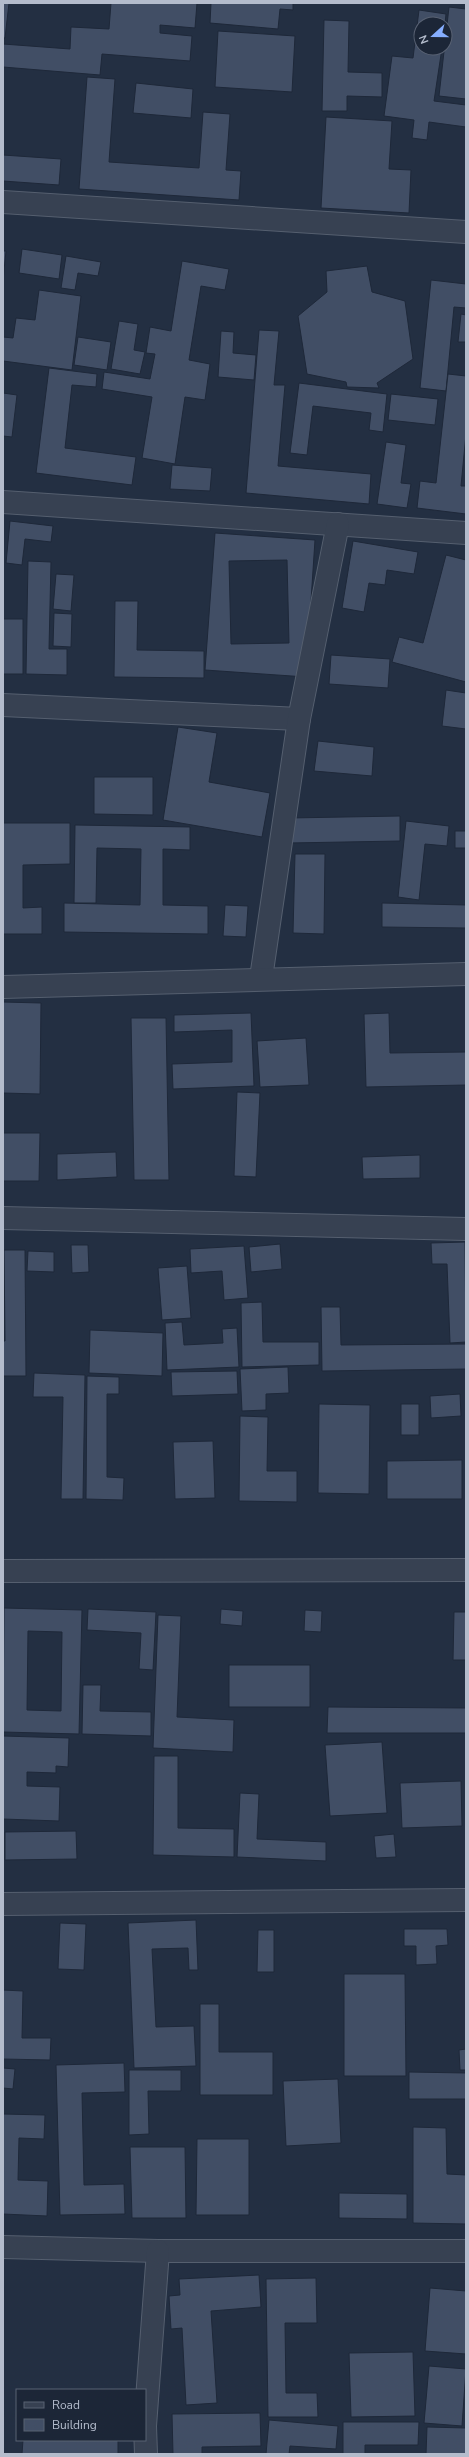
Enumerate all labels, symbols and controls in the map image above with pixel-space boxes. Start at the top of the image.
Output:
north arrow [413,16,453,56]
text: N [416,33,433,46]
legend [16,2389,146,2441]
text: Road [52,2397,80,2413]
text: Building [52,2417,97,2433]

